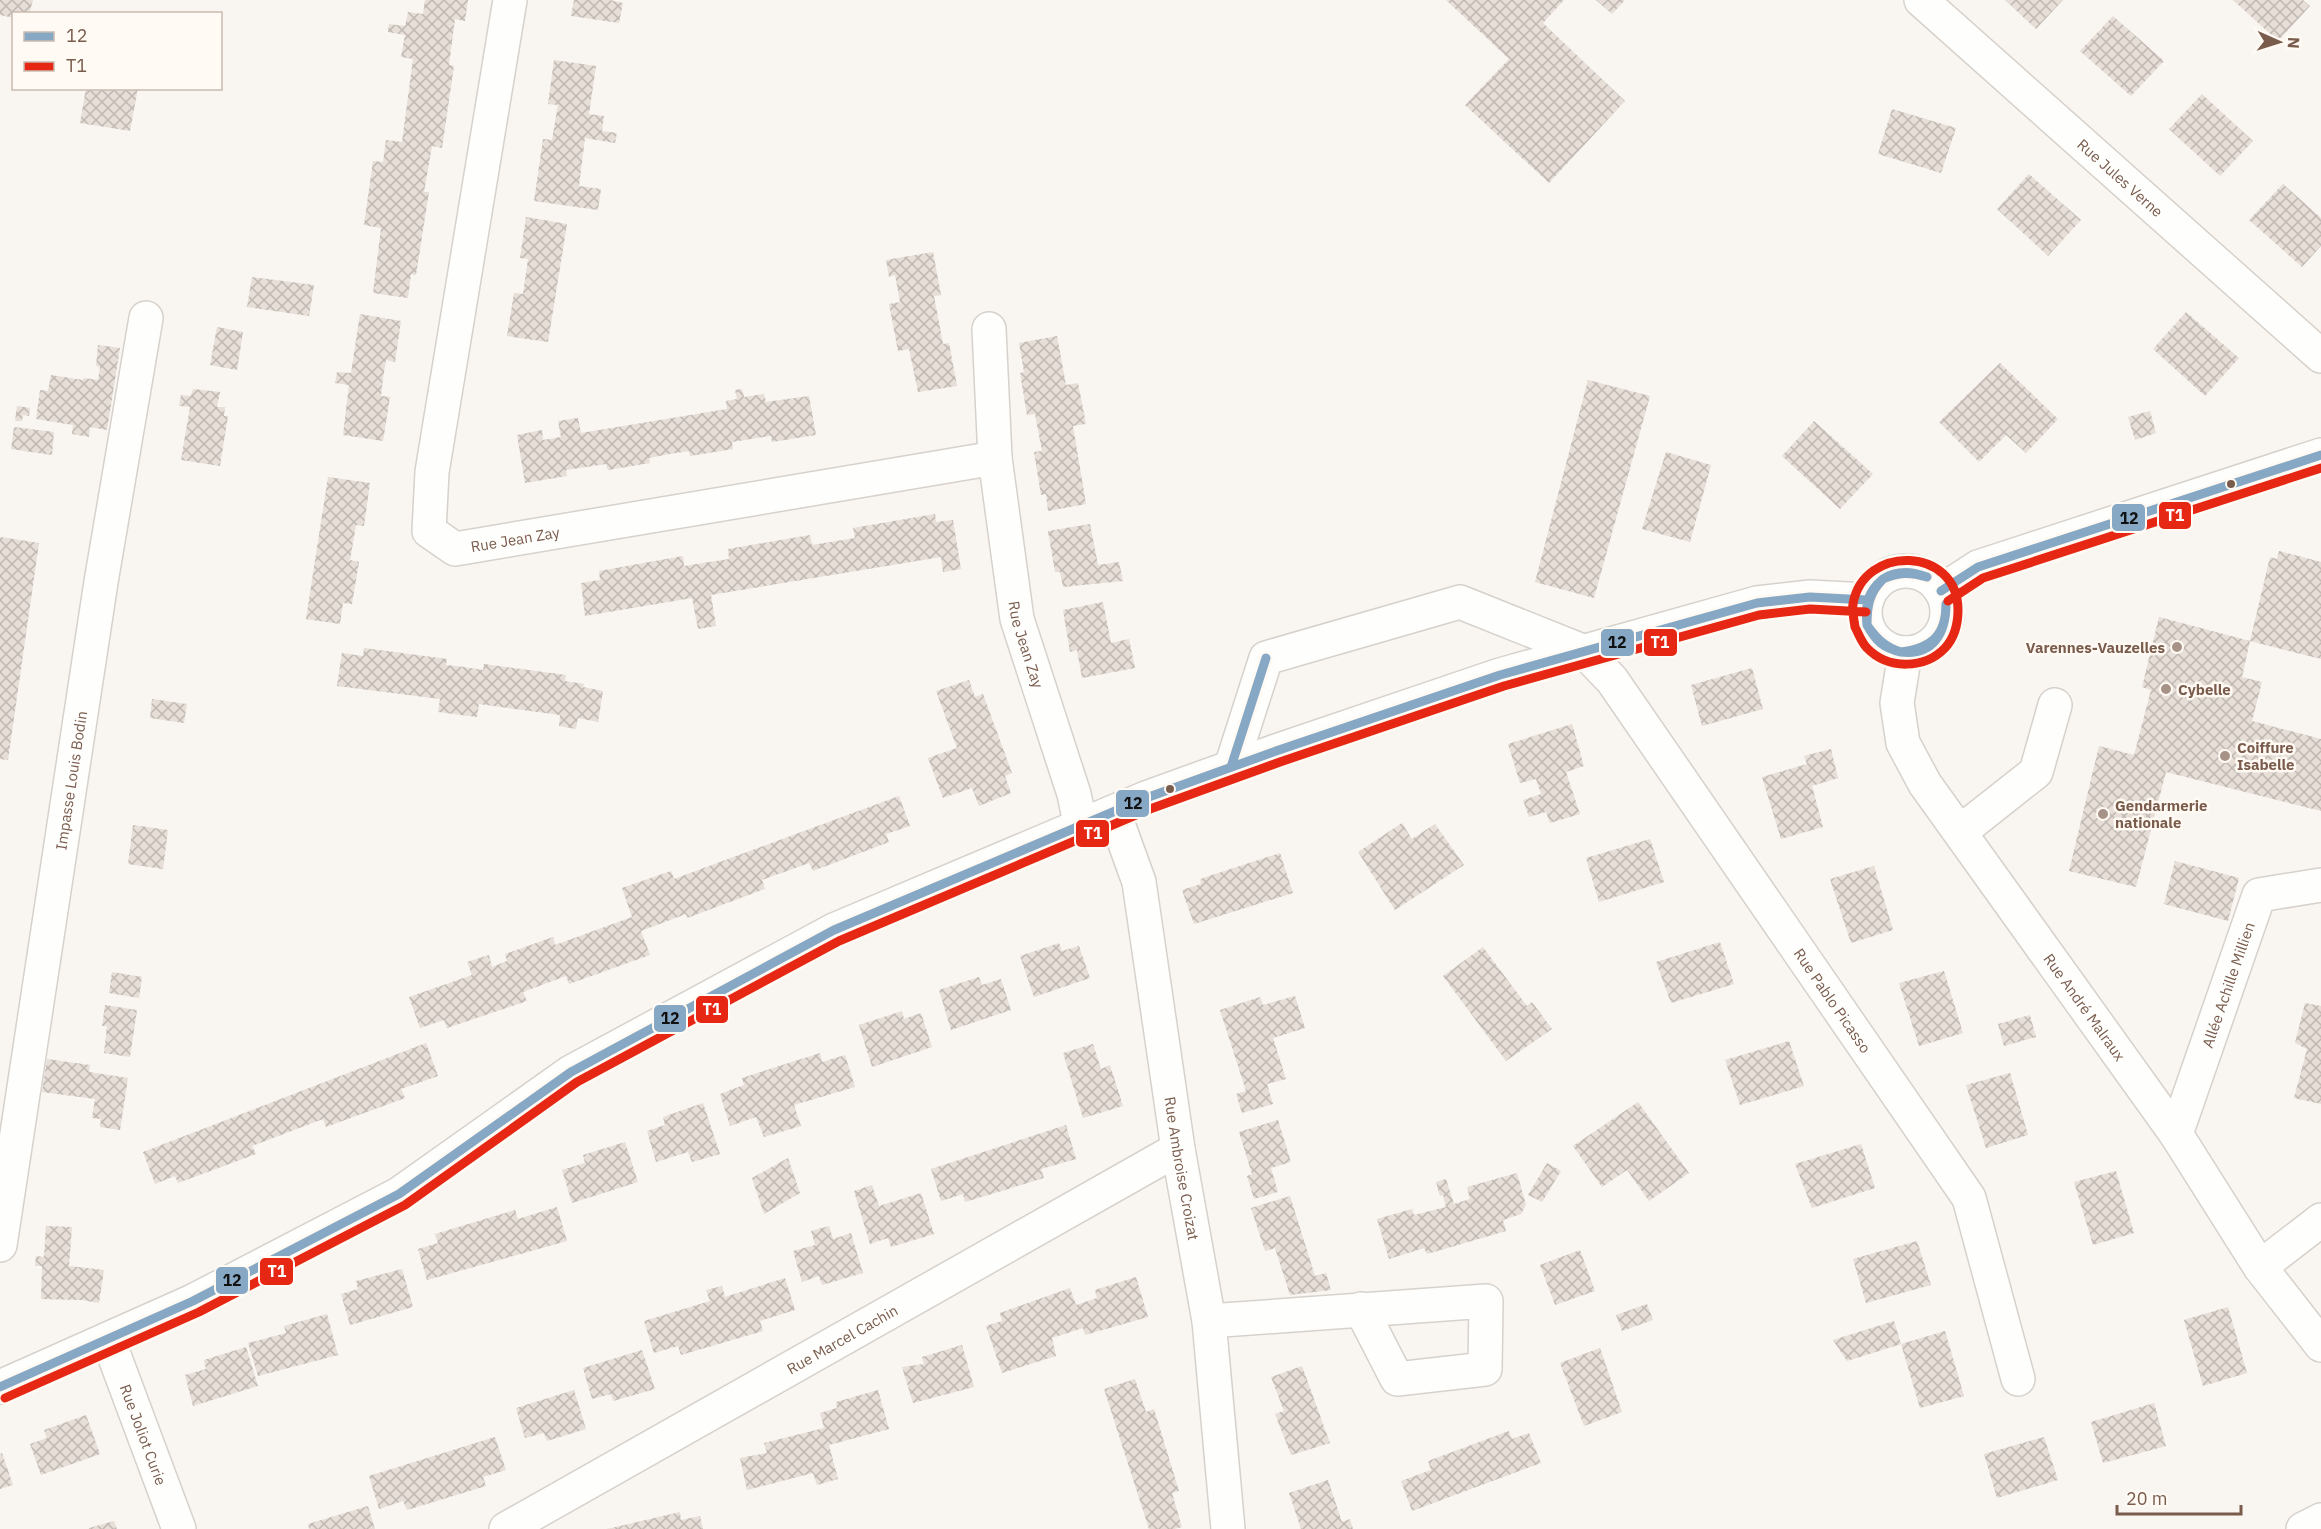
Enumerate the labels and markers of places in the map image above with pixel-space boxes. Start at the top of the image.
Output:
unlabelled marker [2225,478,2237,490]
place label: Varennes-Vauzelles [2026,638,2165,657]
marker: Varennes-Vauzelles [2170,640,2184,654]
place label: Cybelle [2178,680,2231,699]
marker: Cybelle [2159,682,2173,696]
place label: Coiffure Isabelle [2237,738,2294,774]
marker: Coiffure Isabelle [2218,749,2232,763]
unlabelled marker [1164,783,1176,795]
place label: Gendarmerie nationale [2115,796,2208,832]
marker: Gendarmerie nationale [2096,807,2110,821]

